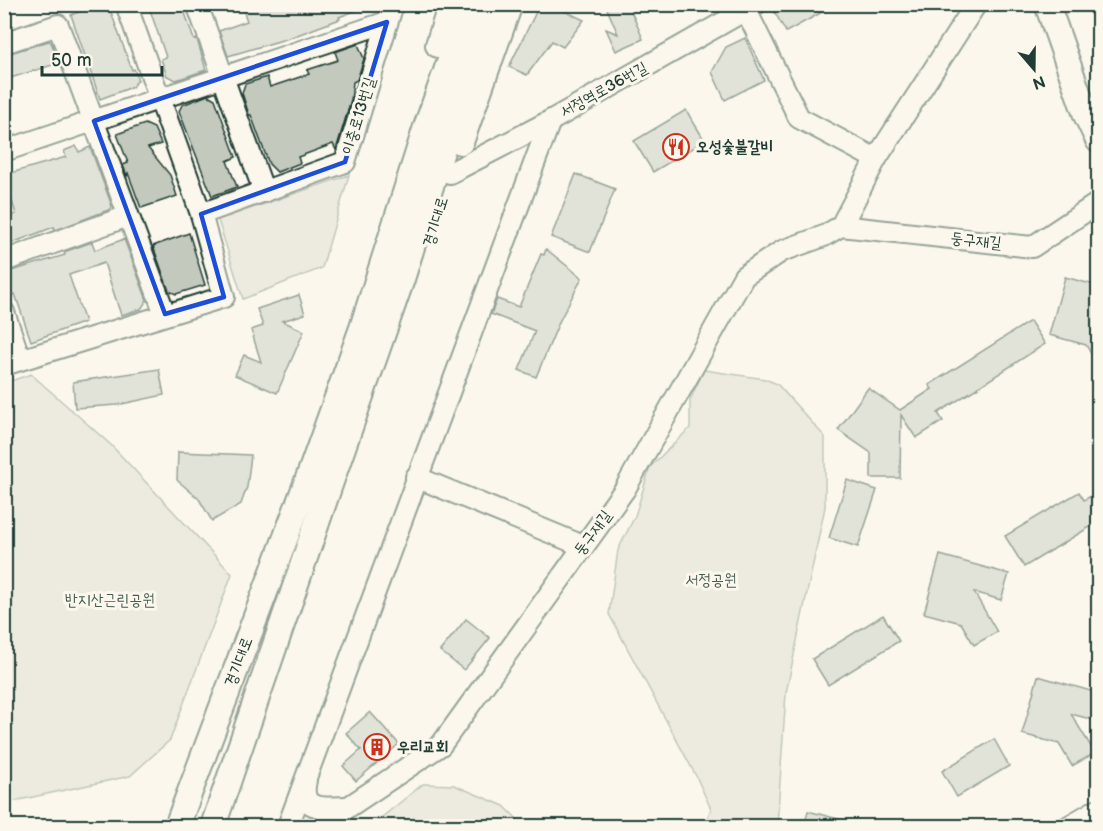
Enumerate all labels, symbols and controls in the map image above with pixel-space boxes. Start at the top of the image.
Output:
scale bar [42,39,162,77]
north arrow [1004,39,1064,99]
text: 50 m [51,50,92,71]
street label: 서정역로36번길 [557,58,651,122]
text: N [1030,71,1048,93]
street label: 이충로13번길 [338,75,380,157]
restaurant icon: 오성숯불갈비 [661,132,691,162]
place label: 오성숯불갈비 [696,138,773,157]
street label: 경기대로 [419,195,453,249]
street label: 둥구재길 [949,229,1003,253]
street label: 둥구재길 [570,506,616,559]
park label: 서정공원 [685,571,737,590]
park label: 반지산근린공원 [65,591,155,610]
street label: 경기대로 [221,635,257,689]
building icon: 우리교회 [362,732,392,762]
place label: 우리교회 [397,738,449,757]

